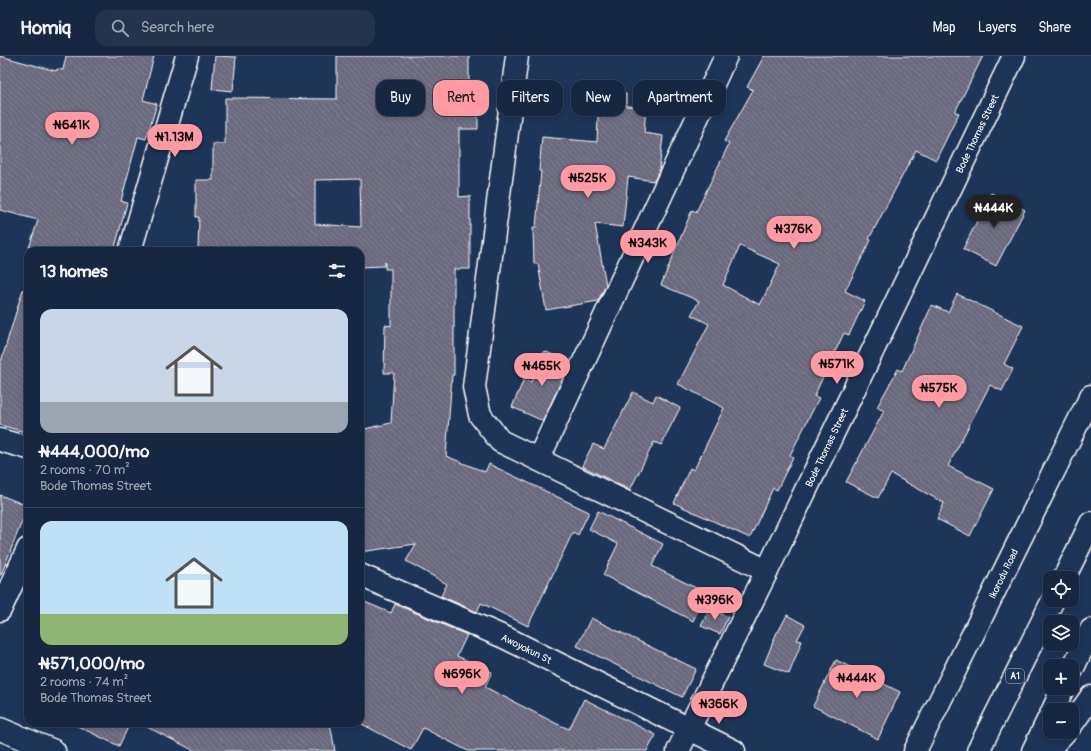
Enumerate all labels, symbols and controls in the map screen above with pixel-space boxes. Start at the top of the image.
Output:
search box [95,10,375,46]
text: Homiq [20,16,71,40]
icon: search [109,17,131,39]
text: Search here [141,18,214,37]
text: Map [933,19,956,36]
text: Layers [978,19,1016,36]
text: Share [1038,19,1071,36]
chip: Buy [376,80,425,116]
chip: Rent [433,80,489,116]
chip: Filters [497,80,563,116]
chip: New [571,80,625,116]
chip: Apartment [633,80,726,116]
street label: Bode Thomas Street [954,92,1002,175]
pin: ₦641K [44,112,100,146]
text: ₦641K [54,117,90,133]
pin: ₦1.13M [142,124,208,158]
text: ₦1.13M [156,129,194,145]
pin: ₦525K [560,165,616,199]
text: ₦525K [570,170,607,186]
pin: ₦444K [966,195,1022,229]
text: ₦444K [975,200,1013,216]
pin: ₦376K [766,216,822,250]
text: ₦376K [775,221,813,237]
pin: ₦343K [620,230,676,264]
text: ₦343K [629,235,667,251]
icon: filters [326,260,348,282]
text: 13 homes [40,261,108,282]
icon: home [158,335,230,407]
pin: ₦571K [809,351,865,385]
pin: ₦465K [514,353,570,387]
text: ₦571K [820,356,854,372]
text: ₦465K [523,358,561,374]
pin: ₦575K [911,375,967,409]
text: ₦575K [921,380,957,396]
street label: Bode Thomas Street [803,406,852,489]
text: ₦444,000/mo [40,441,149,462]
text: 2 rooms · 70 m² [40,462,130,478]
text: Bode Thomas Street [40,478,151,494]
icon: home [158,547,230,619]
street label: Ikorodu Road [986,547,1021,601]
map controls [1043,571,1079,739]
button: locate [1043,571,1079,607]
pin: ₦396K [687,587,743,621]
text: ₦396K [696,592,734,608]
button: layers [1043,615,1079,651]
street label: Awoyokun St [499,632,554,667]
text: ₦571,000/mo [40,653,145,674]
button: + [1043,659,1079,695]
pin: ₦696K [434,661,490,695]
pin: ₦444K [829,665,885,699]
text: ₦696K [443,666,481,682]
road number: A1 [1006,669,1024,683]
text: ₦444K [838,670,876,686]
text: 2 rooms · 74 m² [40,674,128,690]
text: Bode Thomas Street [40,690,151,706]
pin: ₦366K [691,691,747,725]
text: ₦366K [700,696,738,712]
button: − [1043,703,1079,739]

